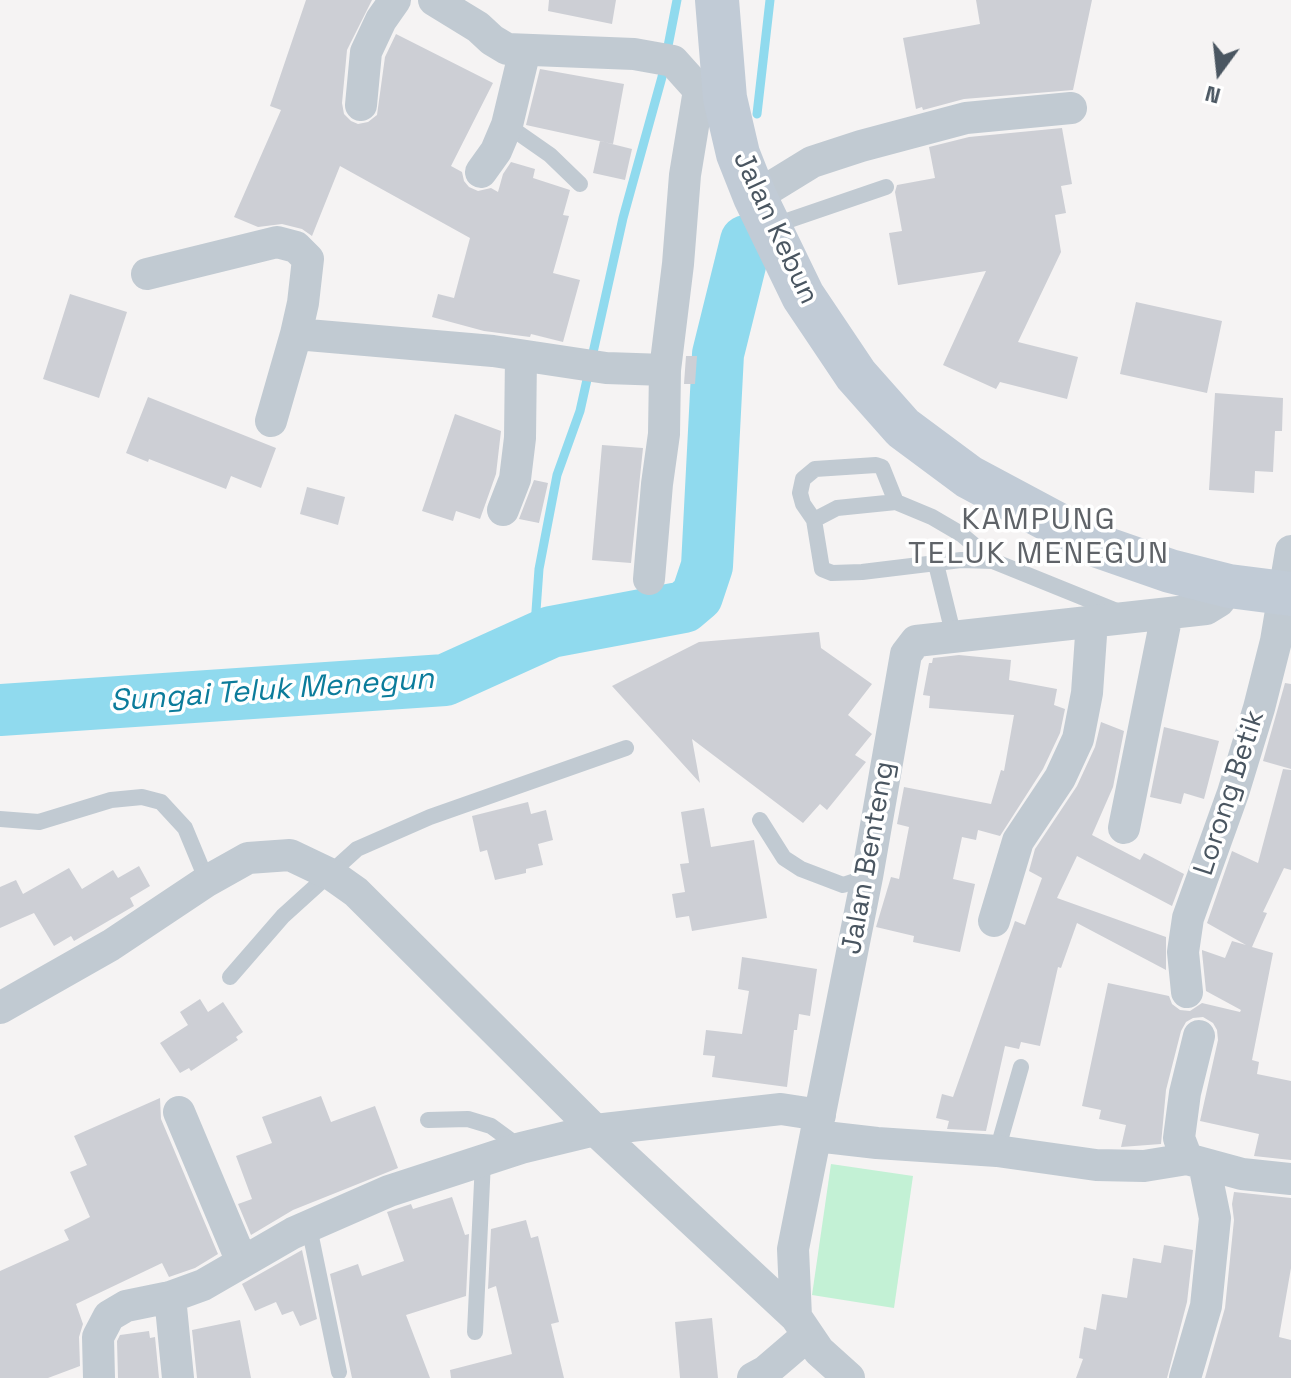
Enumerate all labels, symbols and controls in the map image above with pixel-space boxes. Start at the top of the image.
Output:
north arrow [1179,32,1259,112]
text: N [1202,80,1224,111]
street label: Jalan Kebun [725,146,825,310]
district label: KAMPUNG TELUK MENEGUN [908,503,1170,574]
water label: Sungai Teluk Menegun [109,662,435,720]
street label: Lorong Betik [1188,706,1272,880]
street label: Jalan Benteng [835,759,903,957]

